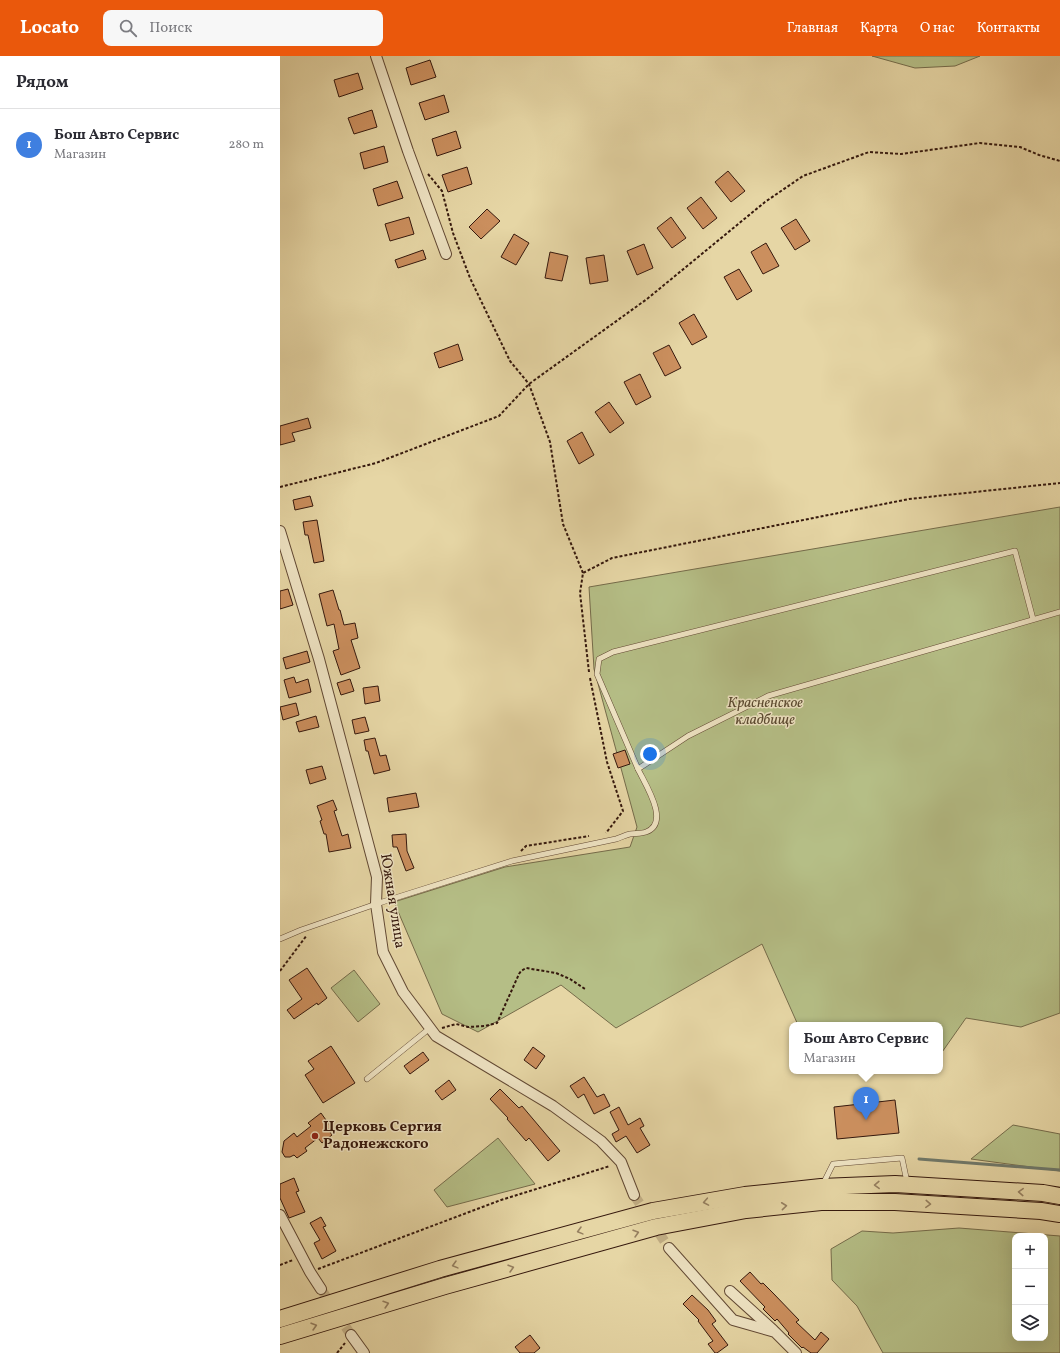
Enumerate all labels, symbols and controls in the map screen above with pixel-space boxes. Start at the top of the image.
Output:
search box [103,10,383,46]
text: Locato [20,15,79,41]
icon: search [117,17,139,39]
text: Поиск [149,18,192,39]
text: Главная [787,19,838,38]
text: Карта [860,19,898,38]
text: О нас [920,19,955,38]
text: Контакты [977,19,1040,38]
text: Рядом [16,71,69,94]
text: Бош Авто Сервис [54,125,179,146]
text: 1 [26,136,32,154]
text: 280 m [228,136,264,154]
text: Магазин [54,146,106,164]
park label: Красненское кладбище [727,693,803,731]
your location [640,744,660,764]
street label: Южная улица [374,852,410,950]
popup [789,1022,943,1074]
text: Бош Авто Сервис [803,1029,929,1050]
text: Магазин [803,1050,856,1068]
pin: 1 [853,1087,879,1120]
place label: Церковь Сергия Радонежского [323,1117,442,1155]
marker: Церковь Сергия Радонежского [310,1131,320,1141]
one-way arrow [874,1181,880,1189]
one-way arrow [1018,1188,1024,1196]
one-way arrow [703,1197,709,1206]
one-way arrow [925,1200,931,1209]
one-way arrow [781,1202,787,1211]
one-way arrow [577,1226,584,1235]
one-way arrow [633,1229,640,1238]
map controls [1012,1233,1048,1341]
button: + [1012,1233,1048,1269]
one-way arrow [451,1261,458,1269]
one-way arrow [507,1264,514,1273]
button: − [1012,1269,1048,1305]
one-way arrow [383,1300,390,1309]
button: layers [1012,1305,1048,1341]
one-way arrow [311,1322,318,1331]

